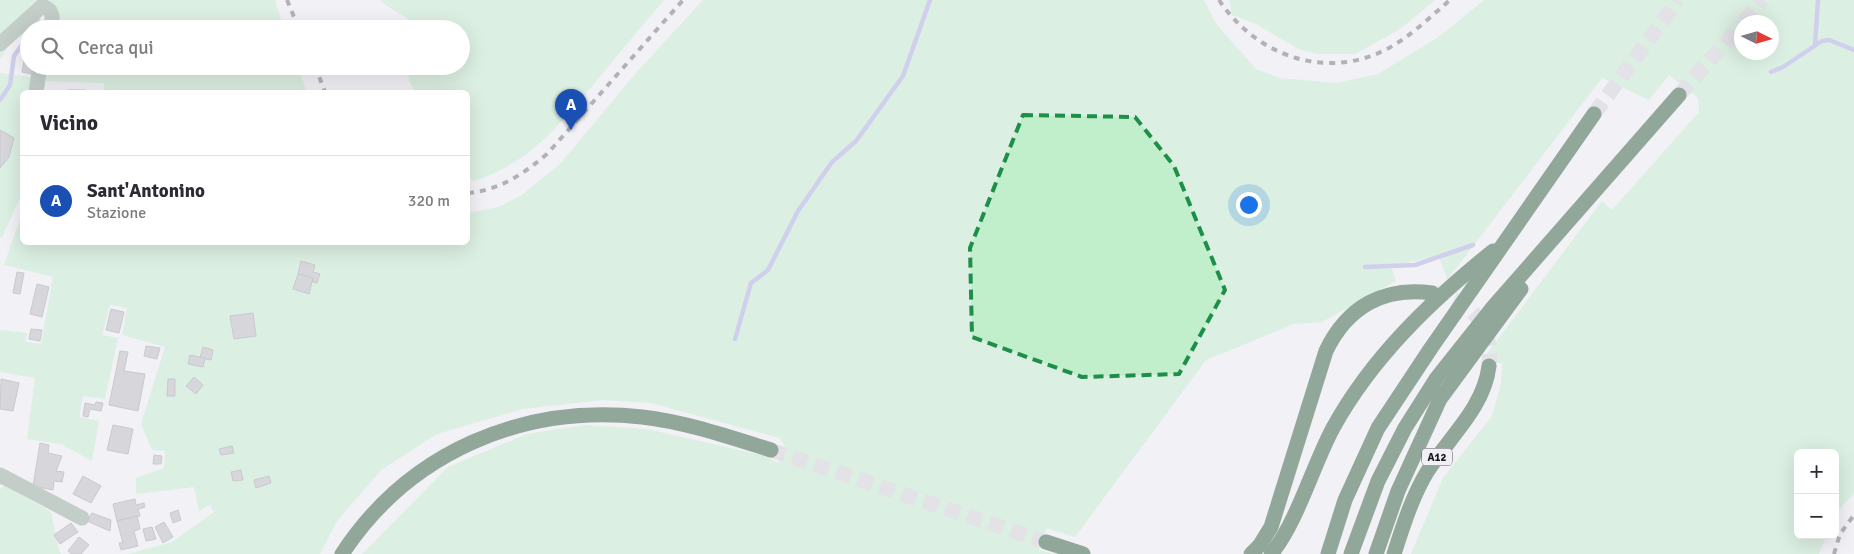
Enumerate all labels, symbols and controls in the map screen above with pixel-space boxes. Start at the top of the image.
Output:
north arrow [1734,15,1779,60]
search box [20,20,470,75]
icon: search [38,34,66,62]
text: Cerca qui [78,36,154,60]
pin: A [555,89,587,130]
text: Vicino [40,110,98,136]
text: Sant'Antonino [87,179,205,203]
text: A [51,191,61,211]
text: 320 m [408,191,450,211]
your location [1236,192,1262,218]
text: Stazione [87,203,146,223]
road number: A12 [1422,448,1452,466]
map controls [1794,449,1839,539]
button: + [1794,449,1839,494]
button: − [1794,494,1839,539]

